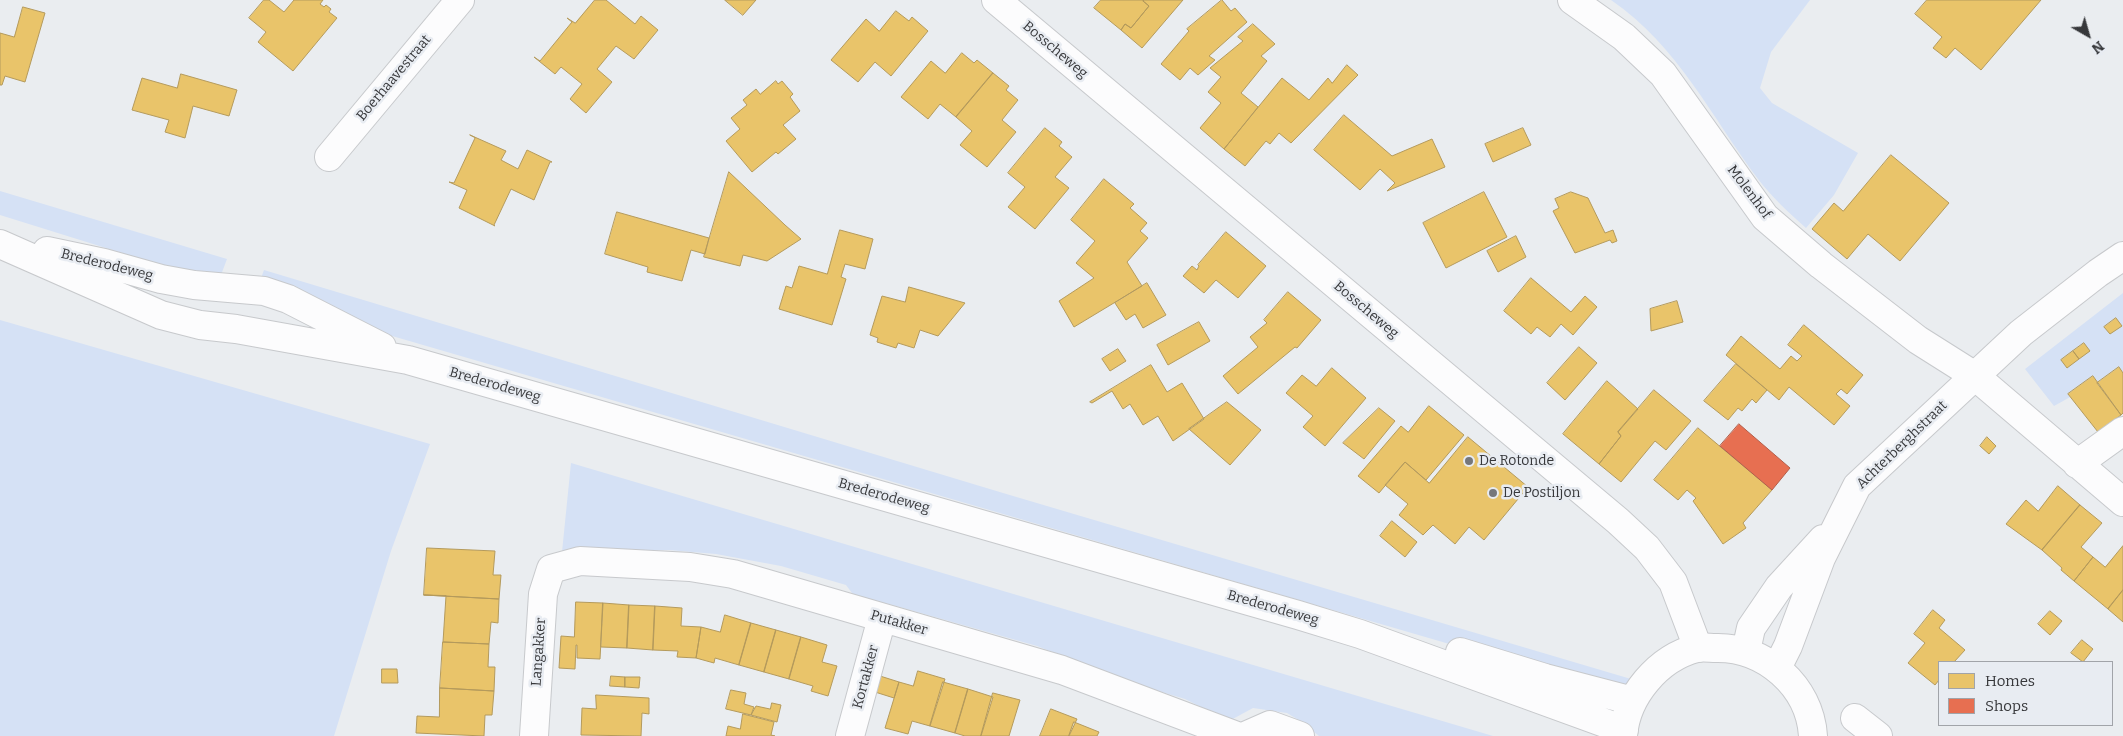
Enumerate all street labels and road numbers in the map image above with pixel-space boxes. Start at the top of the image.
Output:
street label: Bosscheweg [1019,18,1091,82]
street label: Boerhaavestraat [353,32,435,124]
street label: Molenhof [1723,162,1775,222]
street label: Brederodeweg [59,245,155,285]
street label: Bosscheweg [1330,278,1402,342]
street label: Brederodeweg [447,364,543,406]
street label: Achterberghstraat [1853,397,1951,493]
street label: Brederodeweg [836,475,932,517]
street label: Brederodeweg [1225,587,1321,629]
street label: Putakker [869,607,929,639]
street label: Langakker [528,617,550,687]
street label: Kortakker [849,643,883,711]

